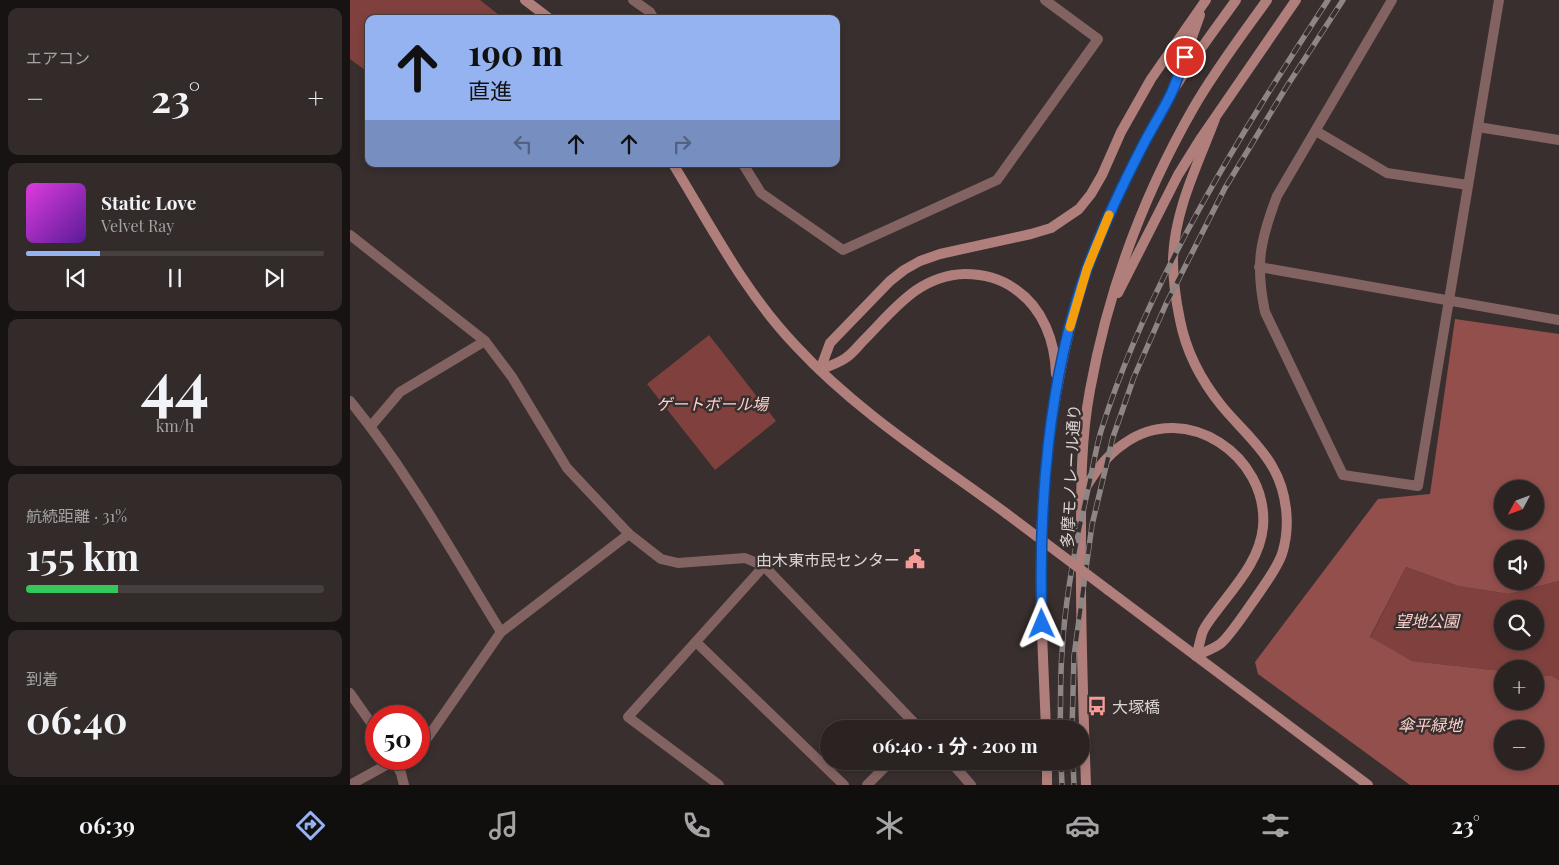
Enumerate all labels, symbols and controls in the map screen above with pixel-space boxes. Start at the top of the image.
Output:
text: 190 m [468,28,563,75]
icon: ahead [385,35,450,100]
pin [1164,36,1206,78]
icon: arrive [1171,43,1199,71]
text: エアコン [26,47,90,68]
text: 23° [151,72,200,123]
text: 直進 [468,75,512,105]
text: − [26,79,44,116]
text: + [308,79,324,116]
icon: left [509,130,537,158]
icon: ahead [562,130,590,158]
icon: ahead [615,130,643,158]
icon: right [668,130,696,158]
text: Static Love [101,189,196,215]
text: Velvet Ray [101,215,174,236]
icon: previous [62,264,90,292]
icon: pause [161,264,189,292]
icon: next [260,264,288,292]
text: 44 [141,339,209,425]
park label: ゲートボール場 [656,393,770,414]
street label: 多摩モノレール通り [1056,404,1084,548]
text: km/h [156,415,194,436]
north arrow [1494,480,1544,530]
map controls [1494,480,1544,770]
text: 航続距離 · 31% [26,505,127,526]
text: 155 km [26,530,139,581]
button: sound [1494,540,1544,590]
public building icon: 由木東市民センター [904,548,926,570]
place label: 由木東市民センター [756,549,900,570]
position arrow [1015,597,1067,649]
button: search [1494,600,1544,650]
park label: 望地公園 [1395,610,1461,631]
button: + [1494,660,1544,710]
text: 到着 [26,668,58,689]
text: 06:40 [26,693,127,744]
bus stop icon: 大塚橋 [1086,695,1108,717]
place label: 大塚橋 [1112,696,1160,717]
speed limit sign: 50 [365,705,430,770]
park label: 傘平緑地 [1398,714,1464,735]
button: − [1494,720,1544,770]
text: 06:40 · 1 分 · 200 m [872,732,1038,758]
icon: directions [293,808,328,843]
icon: music [486,808,521,843]
icon: phone [679,808,714,843]
icon: climate [872,808,907,843]
icon: car [1065,808,1100,843]
icon: filters [1258,808,1293,843]
text: 06:39 [79,810,135,840]
text: 23° [1451,810,1480,840]

